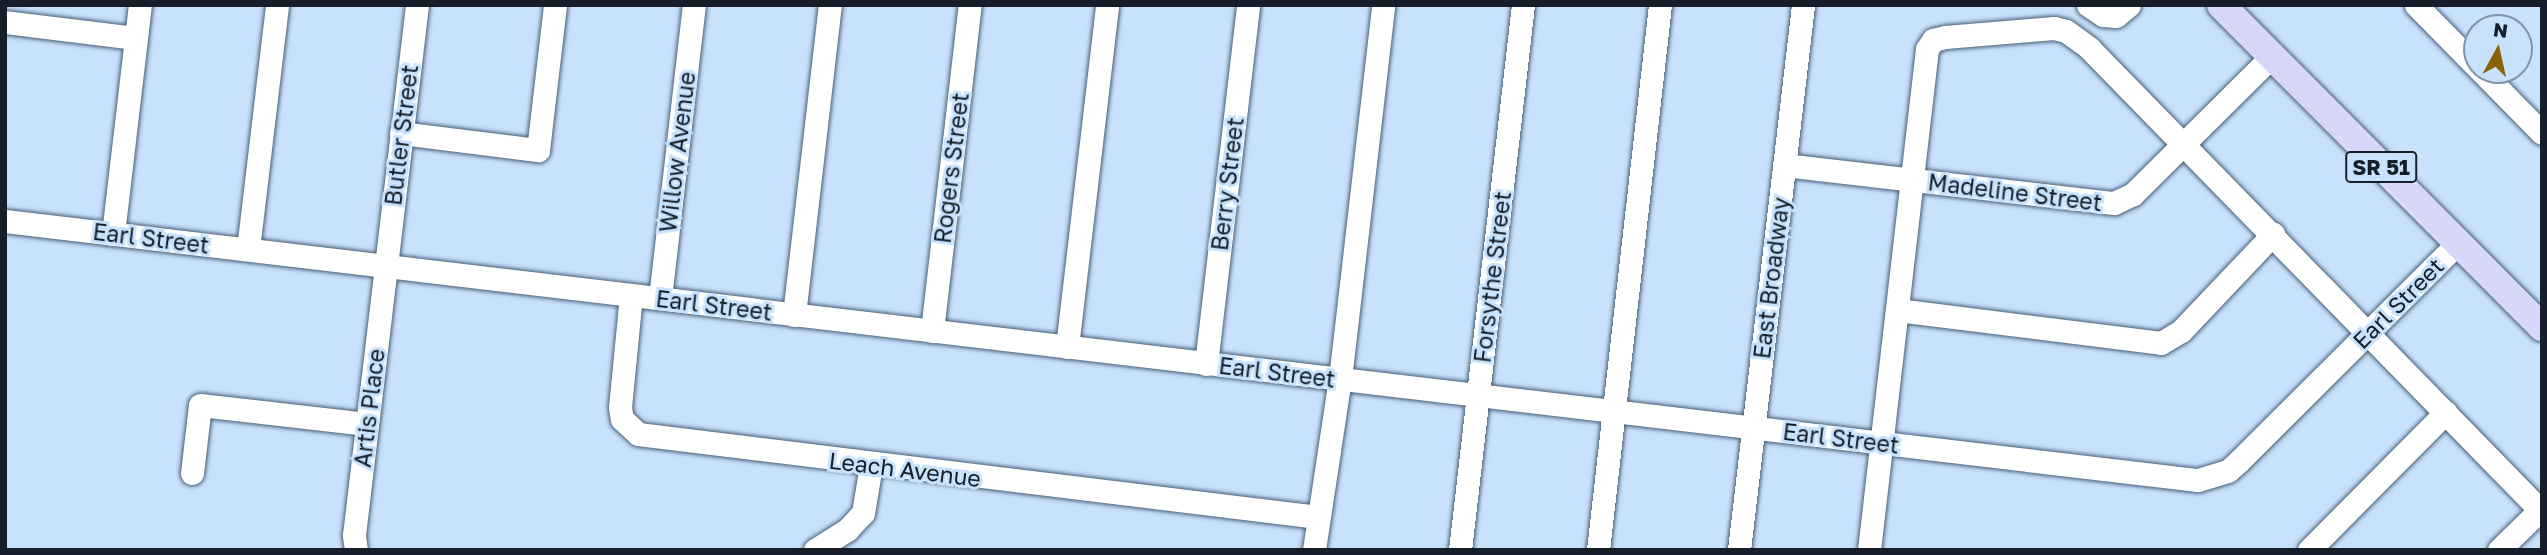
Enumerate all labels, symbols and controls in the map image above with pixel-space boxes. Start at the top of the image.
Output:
north arrow [2463,14,2533,84]
text: N [2492,17,2509,42]
street label: Butler Street [379,63,423,207]
street label: Willow Avenue [653,70,701,234]
street label: Rogers Street [928,91,974,245]
street label: Berry Street [1205,116,1249,252]
road number: SR 51 [2344,150,2418,184]
street label: Madeline Street [1926,168,2104,216]
street label: Forsythe Street [1468,190,1516,364]
street label: East Broadway [1747,196,1795,360]
street label: Earl Street [91,217,211,259]
street label: Earl Street [2347,252,2449,354]
street label: Earl Street [654,284,774,326]
street label: Artis Place [348,347,390,469]
street label: Earl Street [1217,351,1337,393]
street label: Earl Street [1781,417,1901,459]
street label: Leach Avenue [827,446,983,492]

